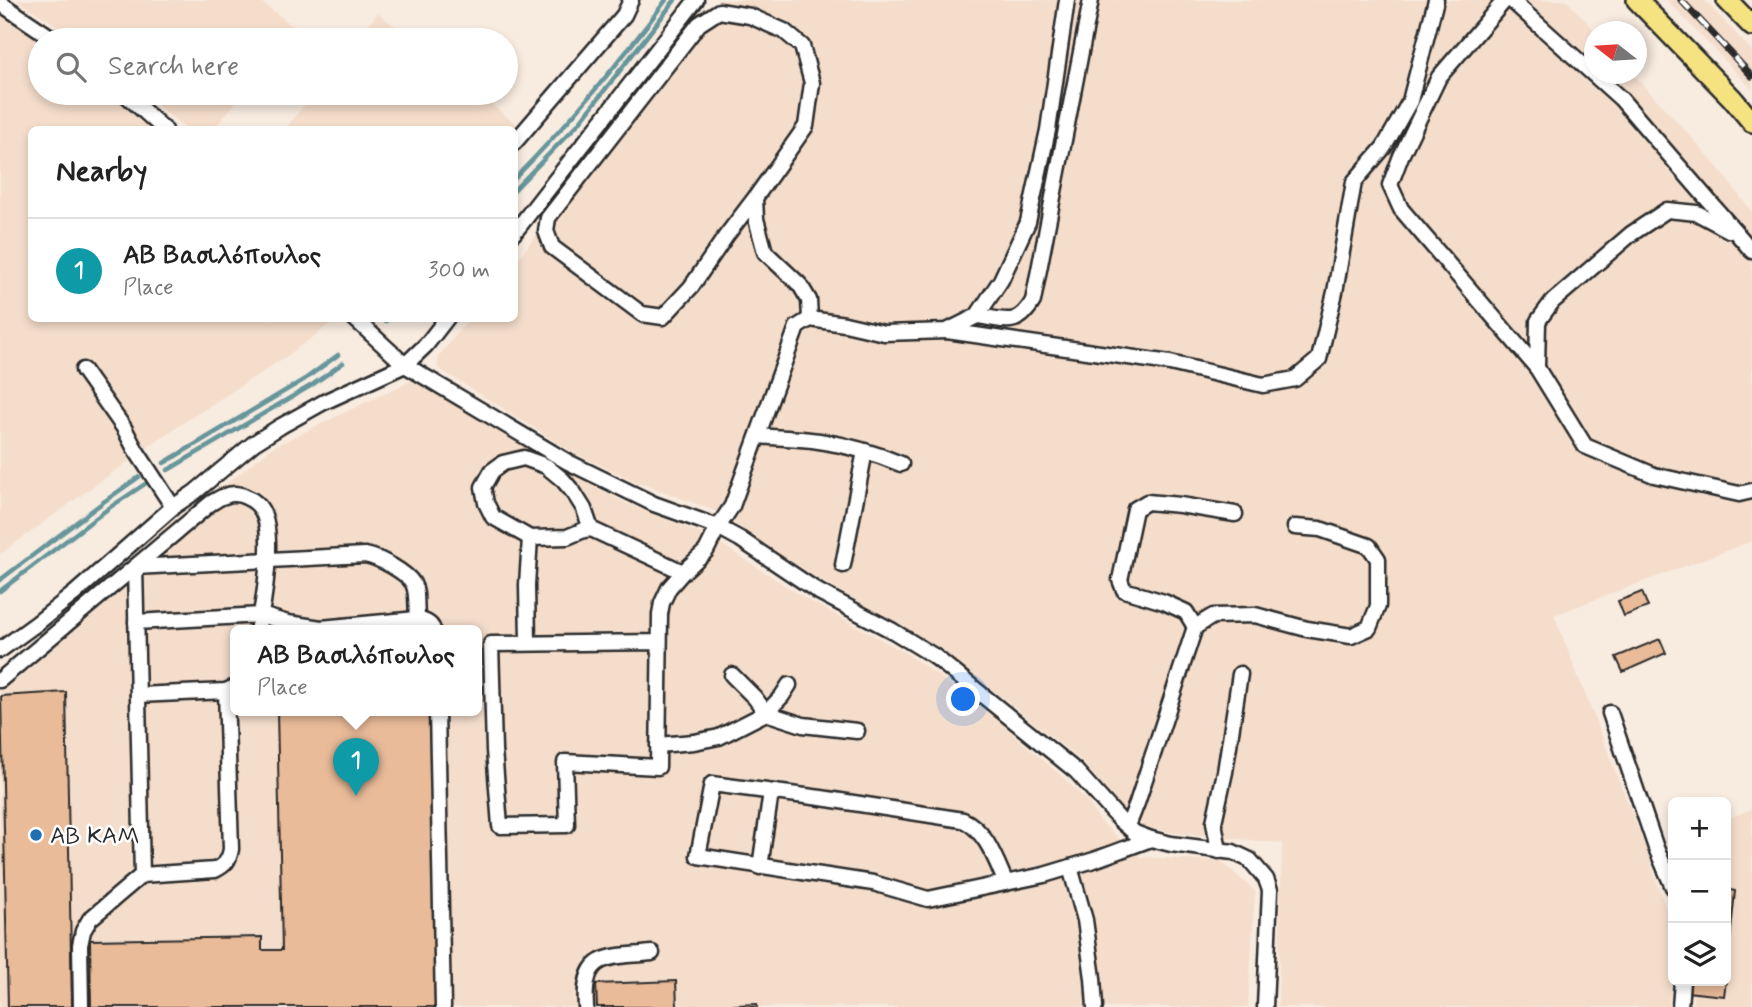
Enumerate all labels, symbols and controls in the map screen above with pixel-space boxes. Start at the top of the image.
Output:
north arrow [1584,21,1647,84]
search box [28,28,518,105]
icon: search [52,48,90,86]
text: Search here [108,50,239,84]
text: Nearby [56,152,147,191]
text: ΑΒ Βασιλόπουλος [123,239,321,273]
text: 1 [74,256,84,286]
text: 300 m [428,256,490,286]
text: Place [123,273,174,303]
popup [230,625,482,716]
text: ΑΒ Βασιλόπουλος [257,639,455,673]
text: Place [257,673,308,703]
your location [946,682,980,716]
pin: 1 [333,738,379,796]
map controls [1668,797,1731,986]
button: + [1668,797,1731,860]
place label: ΑΒ ΚΑΜ [50,821,139,852]
marker: ΑΒ ΚΑΜ [28,827,44,843]
button: − [1668,860,1731,923]
button: layers [1668,923,1731,986]

